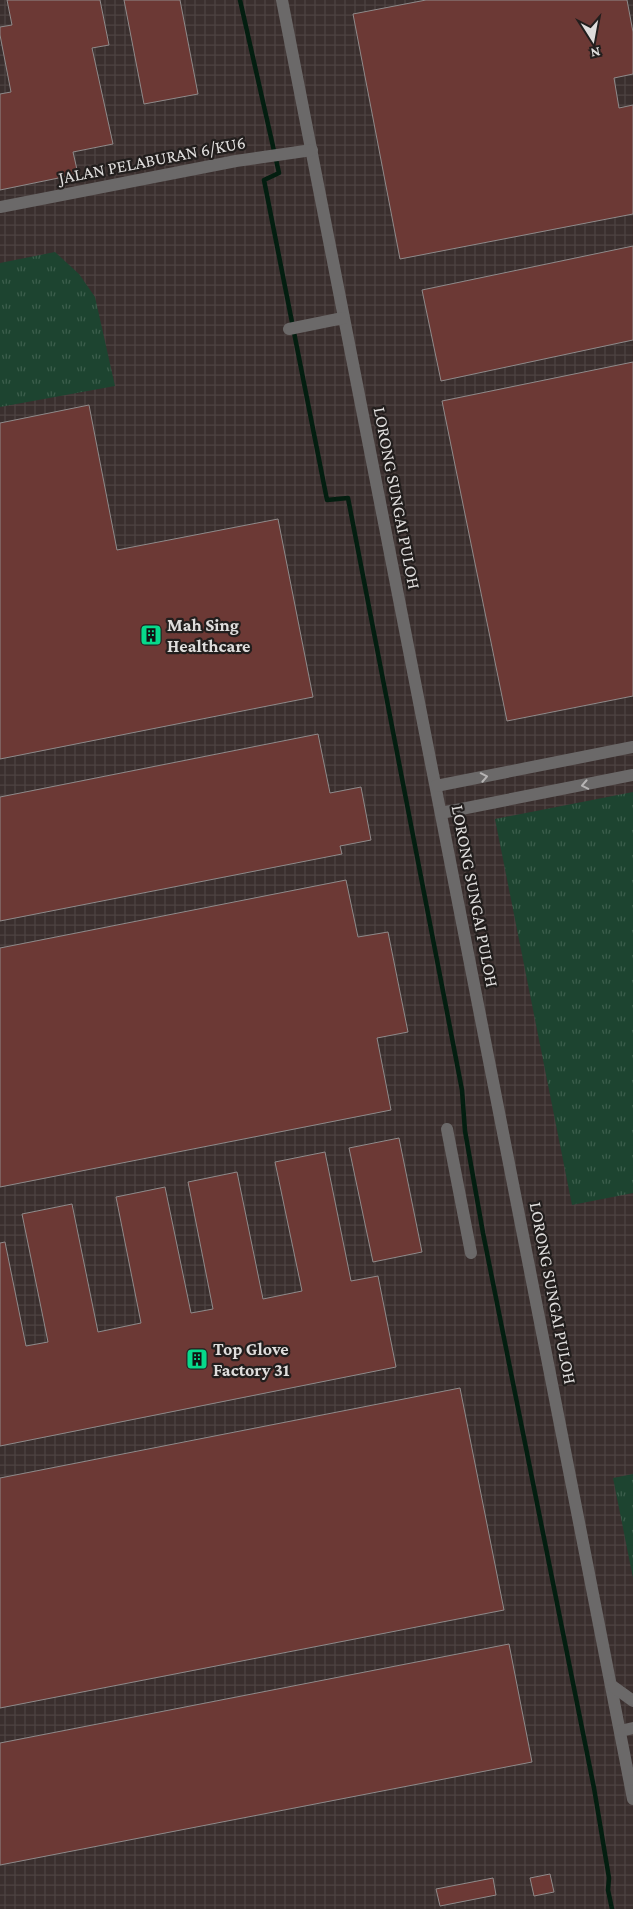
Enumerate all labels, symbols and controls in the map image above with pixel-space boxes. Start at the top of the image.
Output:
north arrow [568,15,618,65]
text: N [589,44,602,62]
street label: JALAN PELABURAN 6/KU6 [55,132,247,188]
street label: LORONG SUNGAI PULOH [370,405,425,591]
place label: Mah Sing Healthcare [167,615,250,656]
building icon: Mah Sing Healthcare [139,623,163,647]
one-way arrow [479,772,488,782]
one-way arrow [581,779,590,789]
street label: LORONG SUNGAI PULOH [448,803,503,989]
street label: LORONG SUNGAI PULOH [526,1200,581,1386]
place label: Top Glove Factory 31 [213,1339,290,1380]
building icon: Top Glove Factory 31 [185,1347,209,1371]

